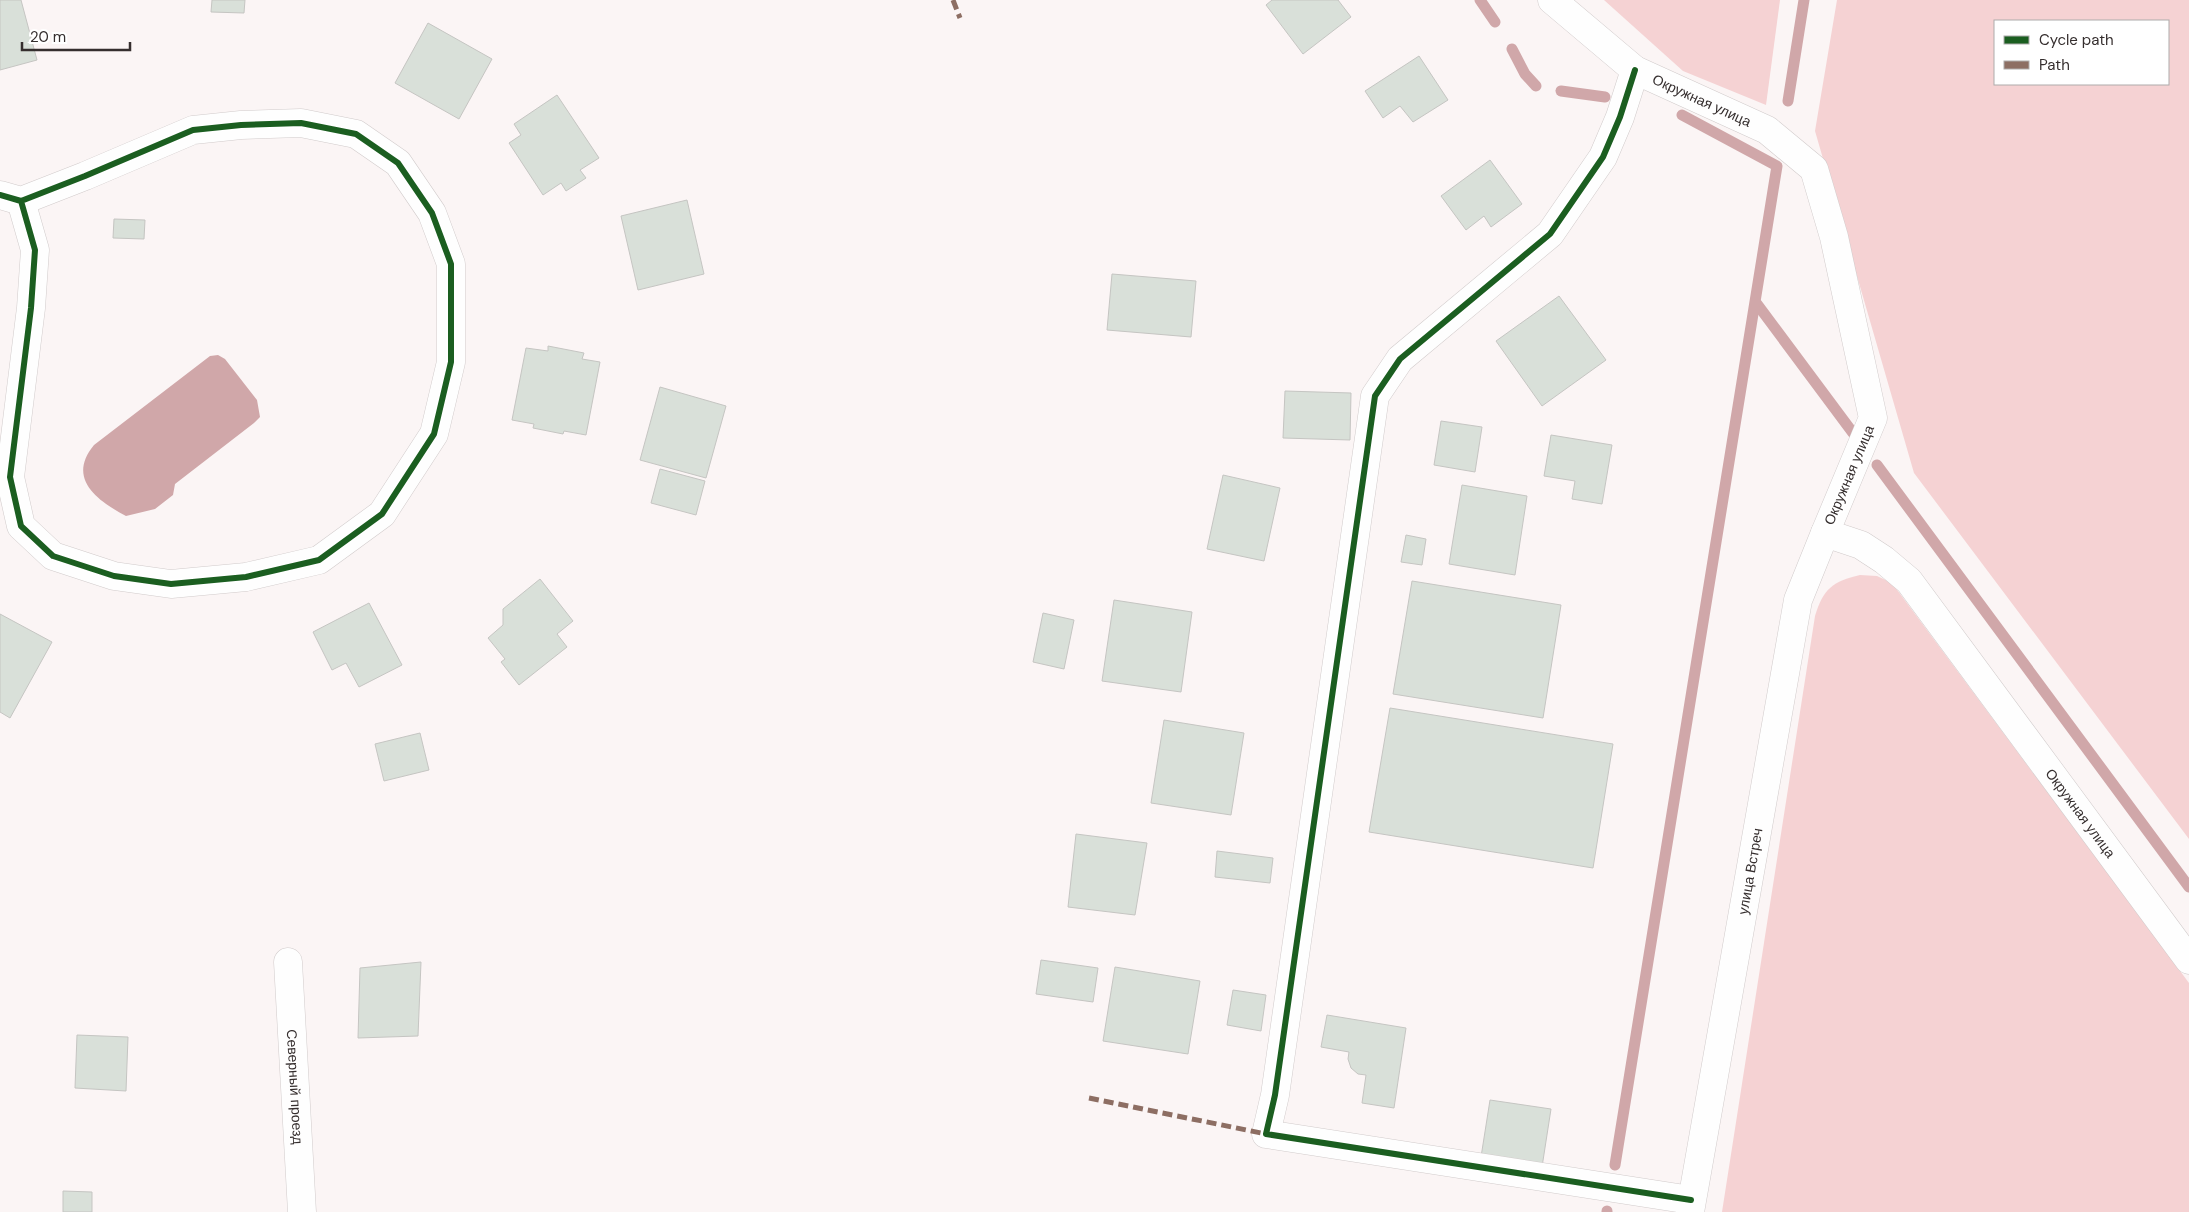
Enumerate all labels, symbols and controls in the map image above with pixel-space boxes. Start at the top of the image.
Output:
scale bar [22,20,130,52]
legend [1994,20,2169,85]
text: 20 m [30,27,66,47]
text: Cycle path [2039,30,2114,50]
text: Path [2039,55,2070,75]
street label: Окружная улица [1650,70,1754,131]
street label: Окружная улица [1820,422,1878,528]
street label: Окружная улица [2042,765,2120,862]
street label: улица Встреч [1734,827,1767,916]
street label: Северный проезд [283,1029,307,1145]

